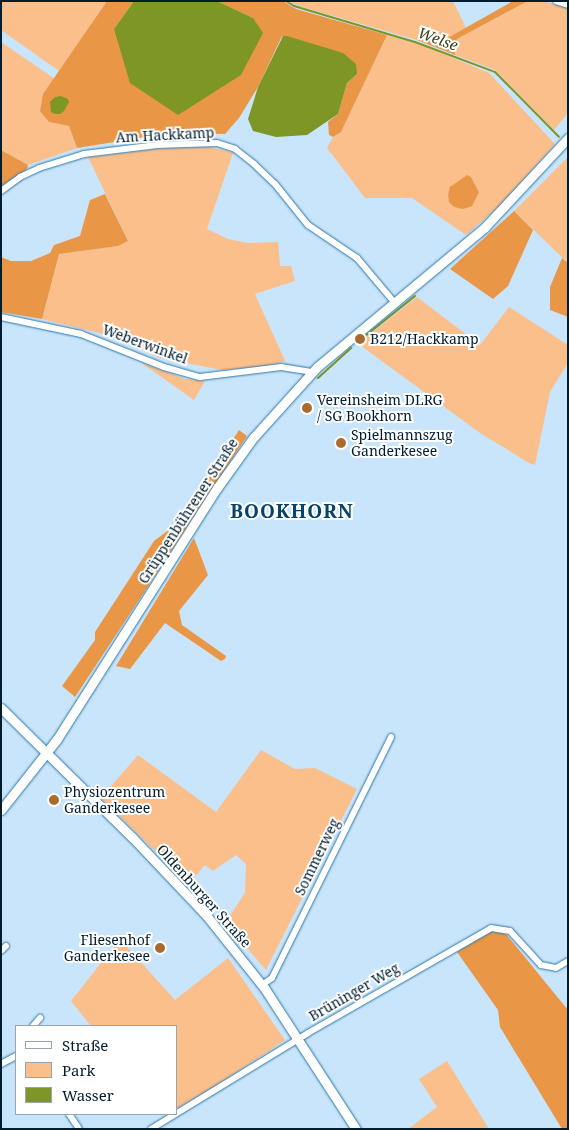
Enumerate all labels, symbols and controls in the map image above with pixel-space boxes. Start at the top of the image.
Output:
water label: Welse [416,24,460,54]
street label: Am Hackkamp [115,124,215,146]
street label: Weberwinkel [100,321,190,367]
place label: B212/Hackkamp [370,331,479,347]
marker: B212/Hackkamp [354,333,366,345]
place label: Vereinsheim DLRG / SG Bookhorn [317,392,443,424]
marker: Vereinsheim DLRG / SG Bookhorn [301,402,313,414]
place label: Spielmannszug Ganderkesee [351,427,453,460]
street label: Grüppenbührener Straße [135,435,241,587]
marker: Spielmannszug Ganderkesee [335,437,347,449]
district label: BOOKHORN [229,501,355,523]
place label: Physiozentrum Ganderkesee [64,784,165,816]
marker: Physiozentrum Ganderkesee [48,794,60,806]
street label: Sommerweg [291,816,343,898]
street label: Oldenburger Straße [153,841,255,951]
place label: Fliesenhof Ganderkesee [64,932,150,964]
marker: Fliesenhof Ganderkesee [154,942,166,954]
street label: Brüninger Weg [306,959,402,1025]
legend [15,1025,178,1115]
text: Straße [62,1035,108,1055]
text: Park [62,1060,95,1080]
text: Wasser [62,1085,114,1105]

